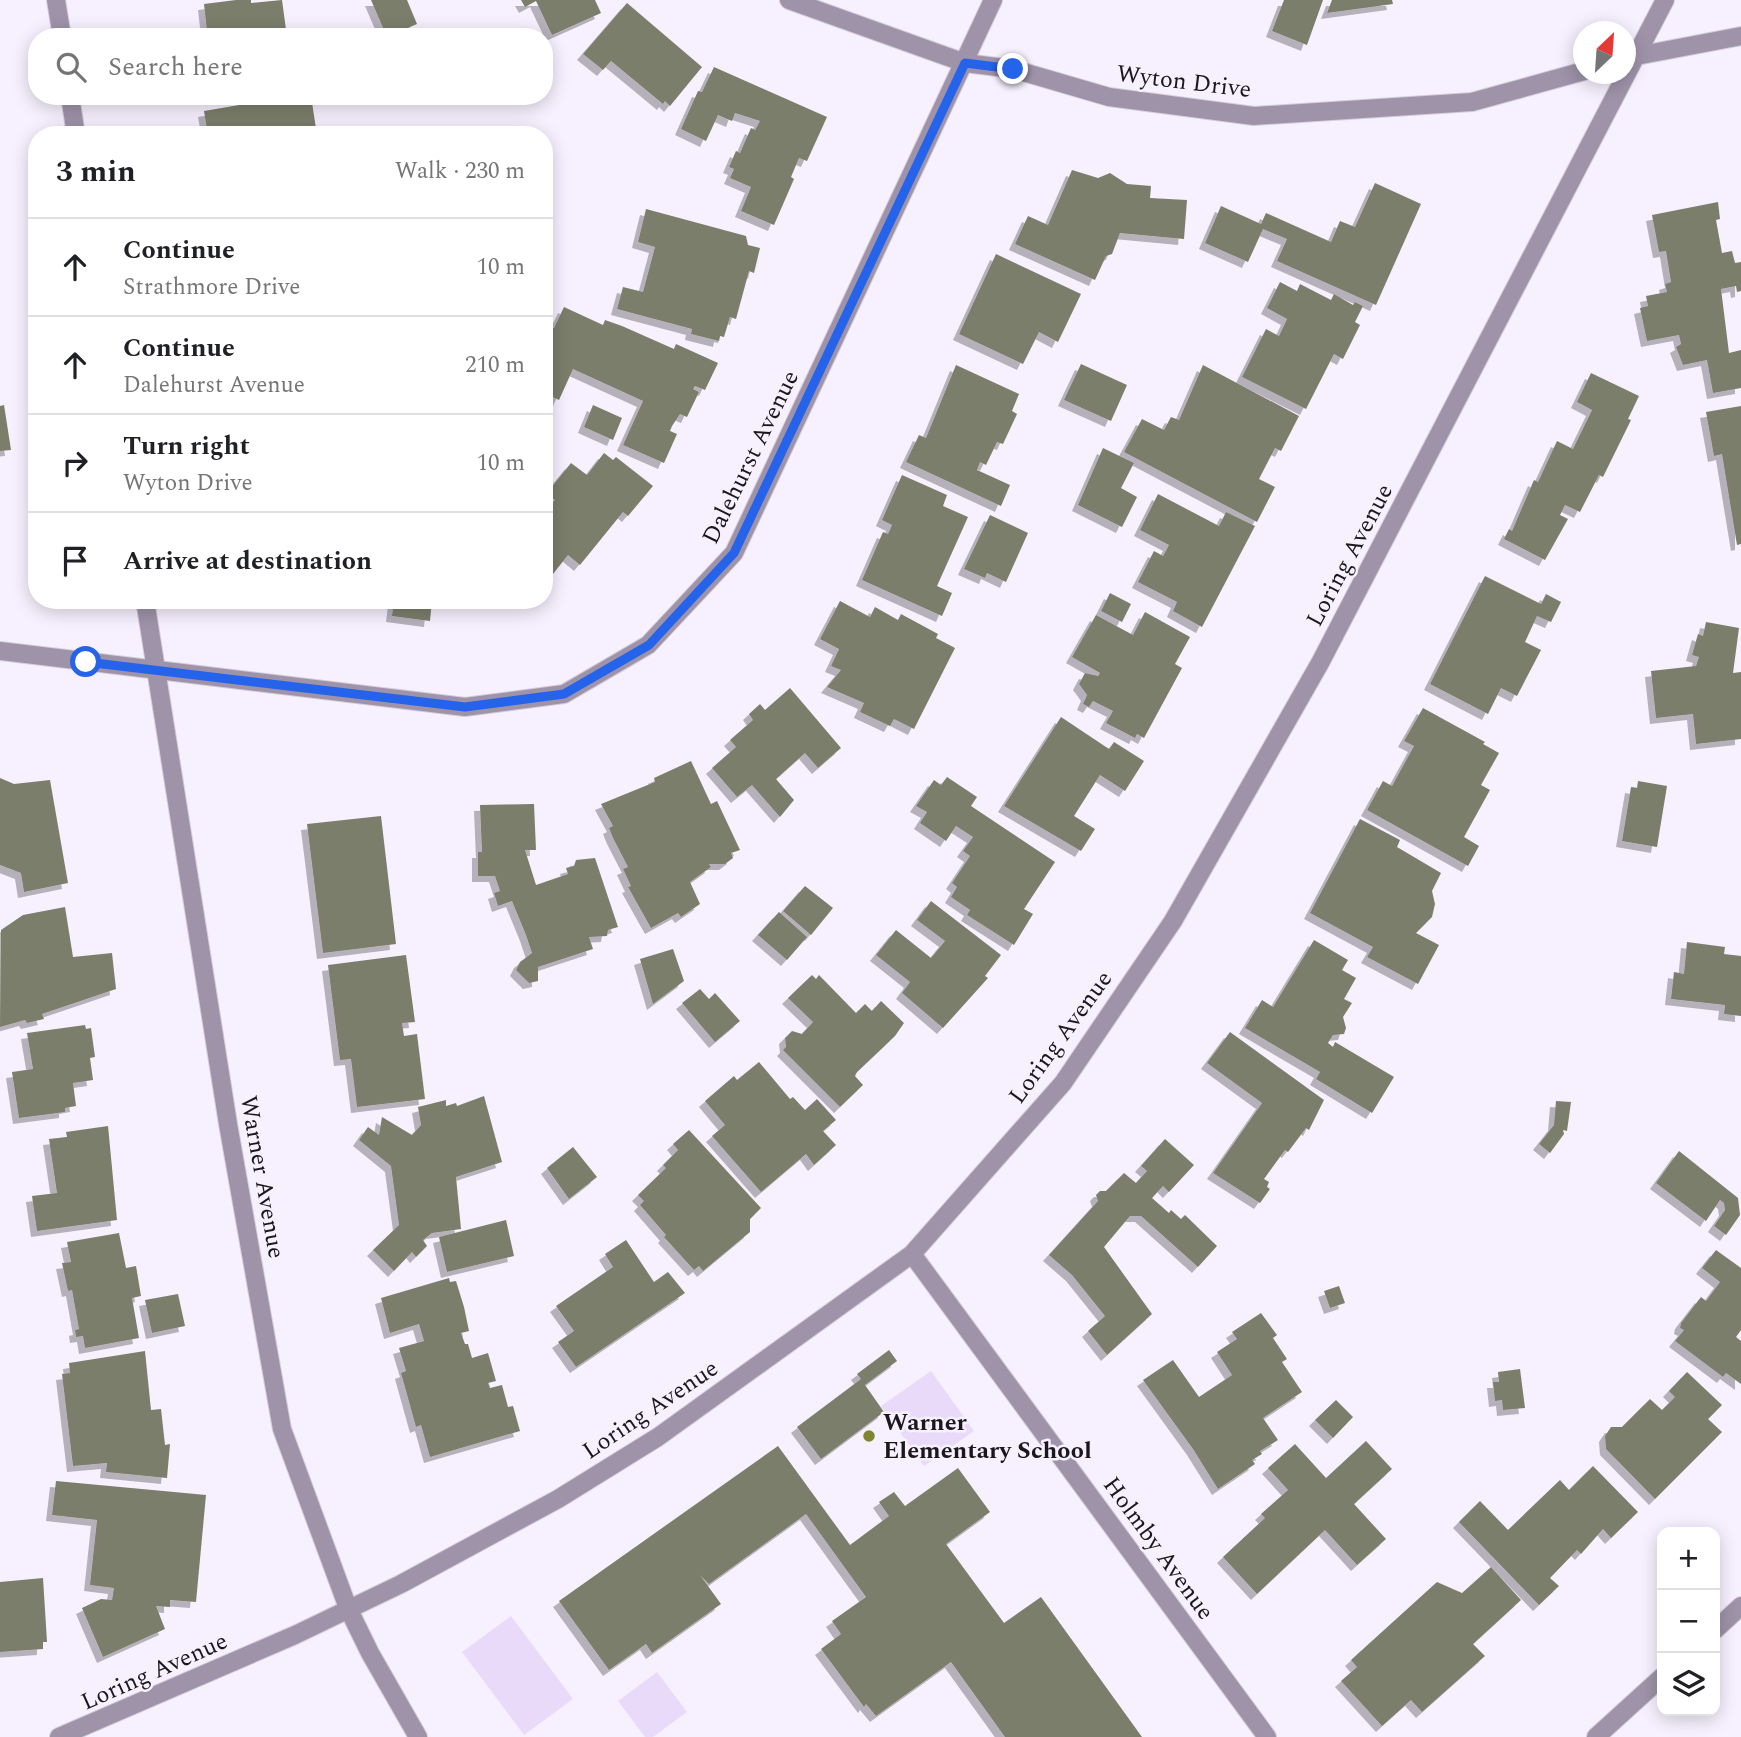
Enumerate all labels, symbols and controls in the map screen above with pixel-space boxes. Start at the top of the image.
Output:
north arrow [1573,21,1636,84]
search box [28,28,553,105]
text: Search here [108,47,243,87]
icon: search [52,48,90,86]
route end [997,53,1028,84]
street label: Wyton Drive [1115,56,1253,108]
text: 3 min [56,149,136,195]
text: Walk · 230 m [395,154,525,189]
text: Continue [123,230,235,270]
icon: ahead [56,248,94,286]
text: 10 m [476,250,525,285]
text: Strathmore Drive [123,270,301,305]
text: Continue [123,328,235,368]
icon: ahead [56,346,94,384]
text: 210 m [465,348,525,383]
street label: Dalehurst Avenue [693,364,809,551]
text: Dalehurst Avenue [123,368,305,403]
text: Turn right [123,426,250,466]
icon: right [56,444,94,482]
text: 10 m [476,446,525,481]
text: Wyton Drive [123,466,253,501]
street label: Loring Avenue [1297,478,1403,633]
text: Arrive at destination [123,541,372,581]
icon: arrive [56,542,94,580]
route start [70,646,101,677]
street label: Loring Avenue [1000,963,1122,1112]
street label: Warner Avenue [230,1093,294,1261]
street label: Loring Avenue [575,1351,726,1469]
place label: Warner Elementary School [883,1405,1092,1469]
marker: Warner Elementary School [861,1428,877,1444]
street label: Holmby Avenue [1094,1469,1223,1628]
map controls [1657,1527,1720,1716]
button: + [1657,1527,1720,1590]
button: − [1657,1590,1720,1653]
street label: Loring Avenue [75,1623,234,1720]
button: layers [1657,1653,1720,1716]

